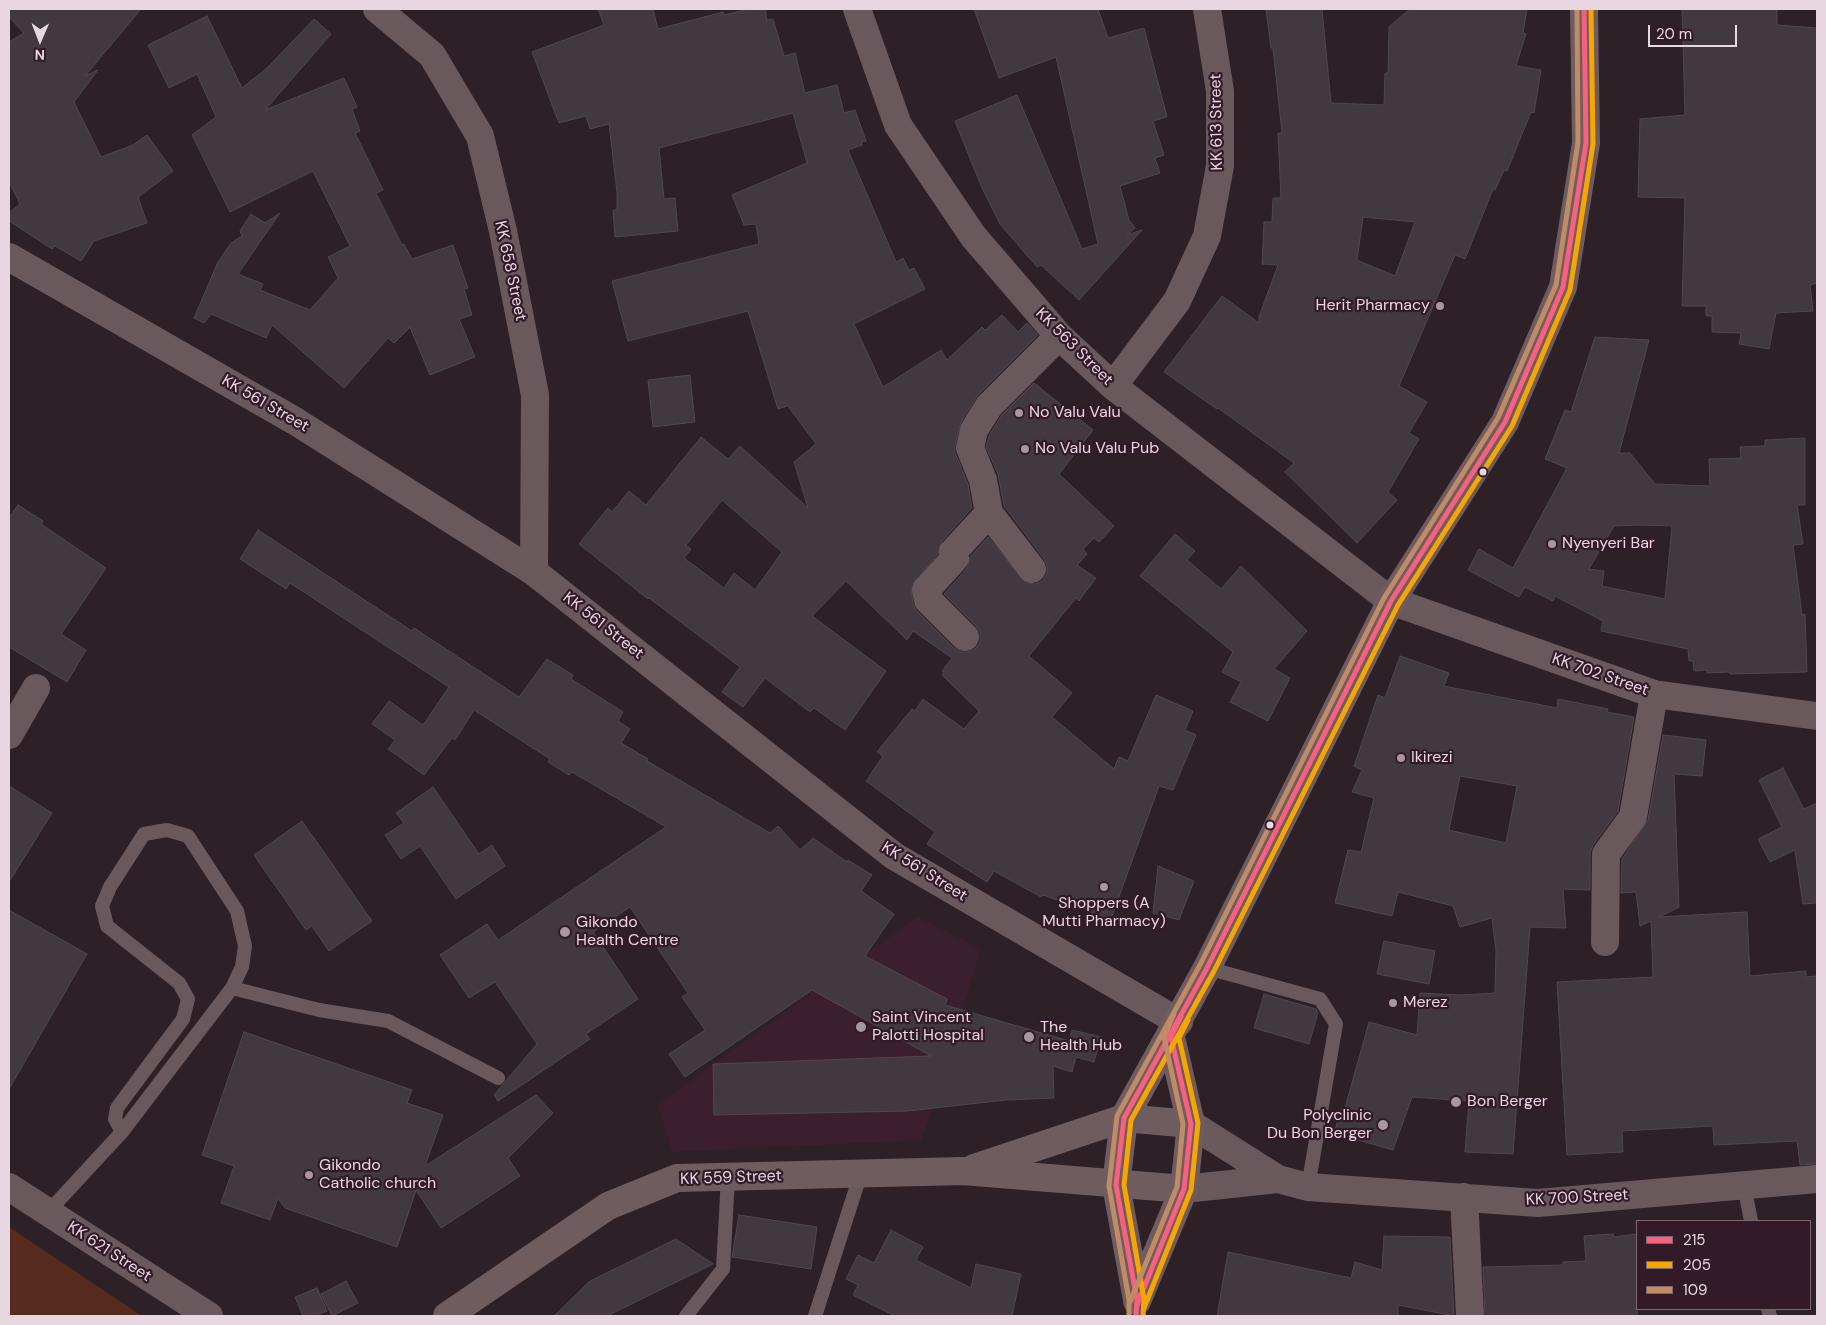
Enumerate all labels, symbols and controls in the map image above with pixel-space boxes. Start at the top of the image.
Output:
north arrow [15,15,65,65]
scale bar [1651,15,1740,47]
text: 20 m [1656,24,1692,44]
text: N [34,46,45,64]
street label: KK 613 Street [1207,73,1227,171]
street label: KK 658 Street [490,219,530,323]
place label: Herit Pharmacy [1316,296,1430,316]
marker: Herit Pharmacy [1434,300,1446,312]
street label: KK 563 Street [1031,304,1117,390]
street label: KK 561 Street [218,371,312,437]
place label: No Valu Valu [1029,403,1121,423]
marker: No Valu Valu [1013,407,1025,419]
place label: No Valu Valu Pub [1035,439,1159,459]
marker: No Valu Valu Pub [1019,443,1031,455]
unlabelled marker [1478,467,1488,477]
place label: Nyenyeri Bar [1562,534,1655,554]
marker: Nyenyeri Bar [1546,538,1558,550]
street label: KK 561 Street [559,588,647,664]
street label: KK 702 Street [1549,650,1651,700]
place label: Ikirezi [1411,748,1453,768]
marker: Ikirezi [1395,752,1407,764]
unlabelled marker [1265,820,1275,830]
street label: KK 561 Street [878,838,970,906]
marker: Shoppers (A Mutti Pharmacy) [1098,881,1110,893]
place label: Shoppers (A Mutti Pharmacy) [1042,894,1166,932]
place label: Gikondo Health Centre [576,913,679,951]
marker: Gikondo Health Centre [558,925,572,939]
place label: Merez [1403,993,1448,1013]
marker: Merez [1387,997,1399,1009]
place label: Saint Vincent Palotti Hospital [872,1008,984,1046]
place label: The Health Hub [1040,1018,1122,1056]
marker: Saint Vincent Palotti Hospital [854,1020,868,1034]
marker: The Health Hub [1022,1030,1036,1044]
place label: Bon Berger [1467,1092,1548,1112]
marker: Bon Berger [1449,1095,1463,1109]
place label: Polyclinic Du Bon Berger [1267,1106,1372,1144]
marker: Polyclinic Du Bon Berger [1376,1118,1390,1132]
place label: Gikondo Catholic church [319,1156,436,1194]
street label: KK 559 Street [680,1167,782,1189]
marker: Gikondo Catholic church [303,1169,315,1181]
street label: KK 700 Street [1525,1186,1629,1210]
street label: KK 621 Street [63,1218,155,1286]
legend [1636,1220,1811,1310]
text: 215 [1683,1230,1705,1250]
text: 205 [1683,1255,1711,1275]
text: 109 [1683,1280,1707,1300]

